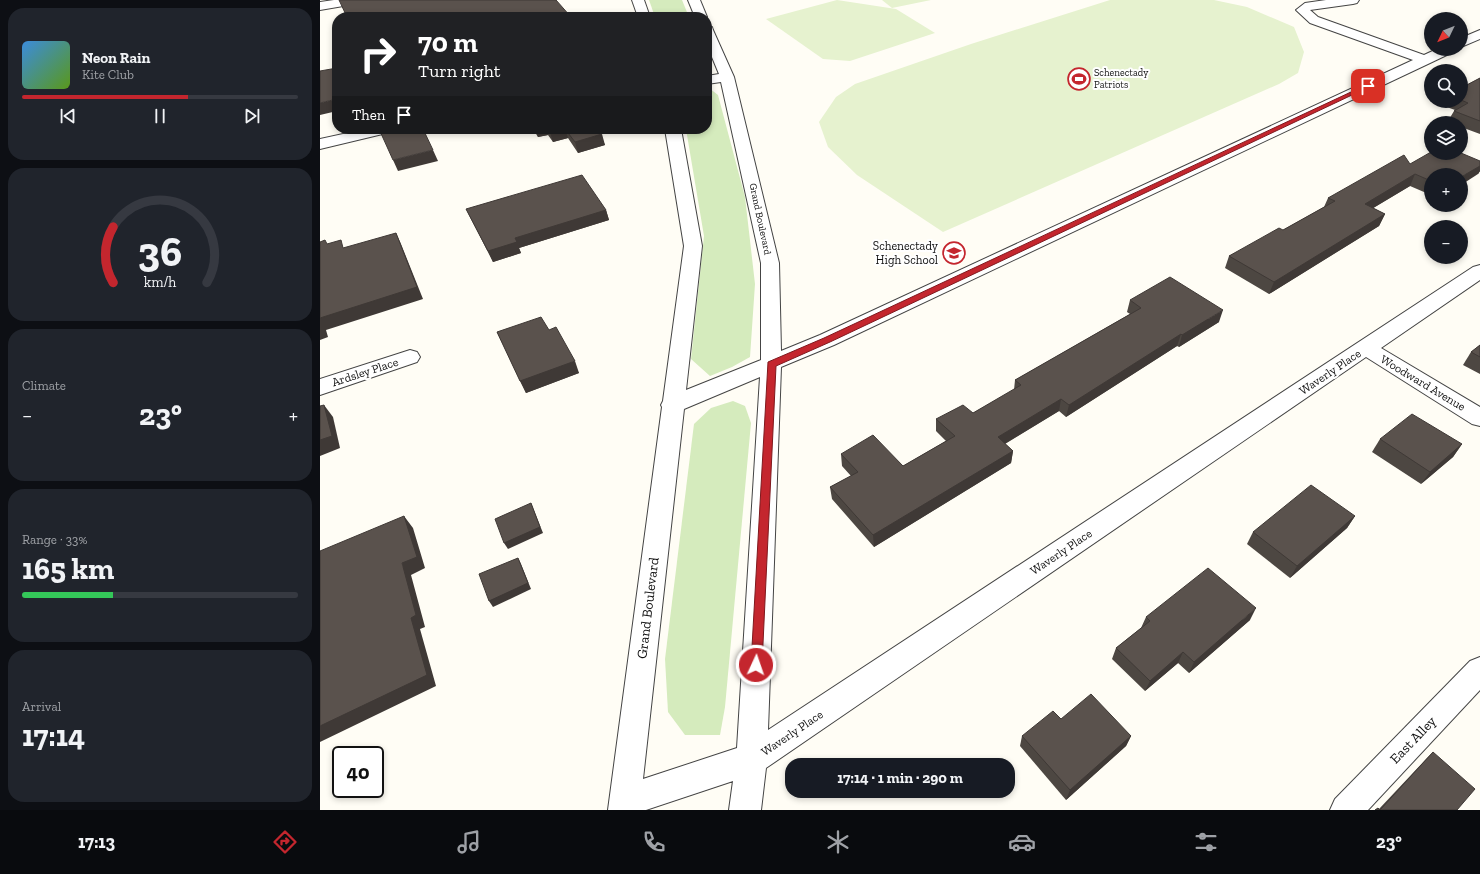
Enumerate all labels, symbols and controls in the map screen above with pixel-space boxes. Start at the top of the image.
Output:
north arrow [1424,12,1468,56]
map controls [1424,12,1468,264]
text: 70 m [418,26,478,59]
icon: right [352,28,404,80]
text: Neon Rain [82,49,150,67]
text: Turn right [418,60,500,82]
button: search [1424,64,1468,108]
sports icon: Schenectady Patriots [1066,66,1092,92]
text: Kite Club [82,67,134,82]
place label: Schenectady Patriots [1094,67,1149,91]
pin [1351,69,1385,103]
icon: arrive [1357,75,1379,97]
icon: arrive [393,104,415,126]
icon: previous [57,105,79,127]
icon: pause [149,105,171,127]
icon: next [241,105,263,127]
text: Then [352,106,385,124]
button: layers [1424,116,1468,160]
button: + [1424,168,1468,212]
street label: Grand Boulevard [747,182,774,256]
button: − [1424,220,1468,264]
text: 36 [138,226,182,276]
place label: Schenectady High School [873,239,939,267]
school or university icon: Schenectady High School [941,240,967,266]
text: km/h [144,273,176,290]
street label: Waverly Place [1296,346,1364,398]
street label: Woodward Avenue [1378,352,1468,414]
street label: Ardsley Place [330,355,400,389]
text: Climate [22,378,66,393]
text: 23° [139,397,182,433]
text: − [22,402,32,429]
text: + [289,402,298,429]
street label: Waverly Place [1027,526,1095,578]
text: Range · 33% [22,532,87,547]
text: 165 km [22,551,114,587]
street label: Grand Boulevard [633,556,663,660]
position arrow [735,644,777,686]
text: Arrival [22,699,61,714]
street label: Waverly Place [758,707,826,759]
street label: East Alley [1386,712,1440,767]
text: 17:14 [22,718,85,754]
speed limit sign: 40 [332,746,384,798]
text: 17:14 · 1 min · 290 m [837,769,963,787]
icon: directions [271,828,299,856]
icon: music [455,828,483,856]
icon: phone [640,828,668,856]
icon: climate [824,828,852,856]
icon: car [1008,828,1036,856]
icon: filters [1192,828,1220,856]
text: 17:13 [78,831,115,853]
text: 23° [1376,831,1402,853]

